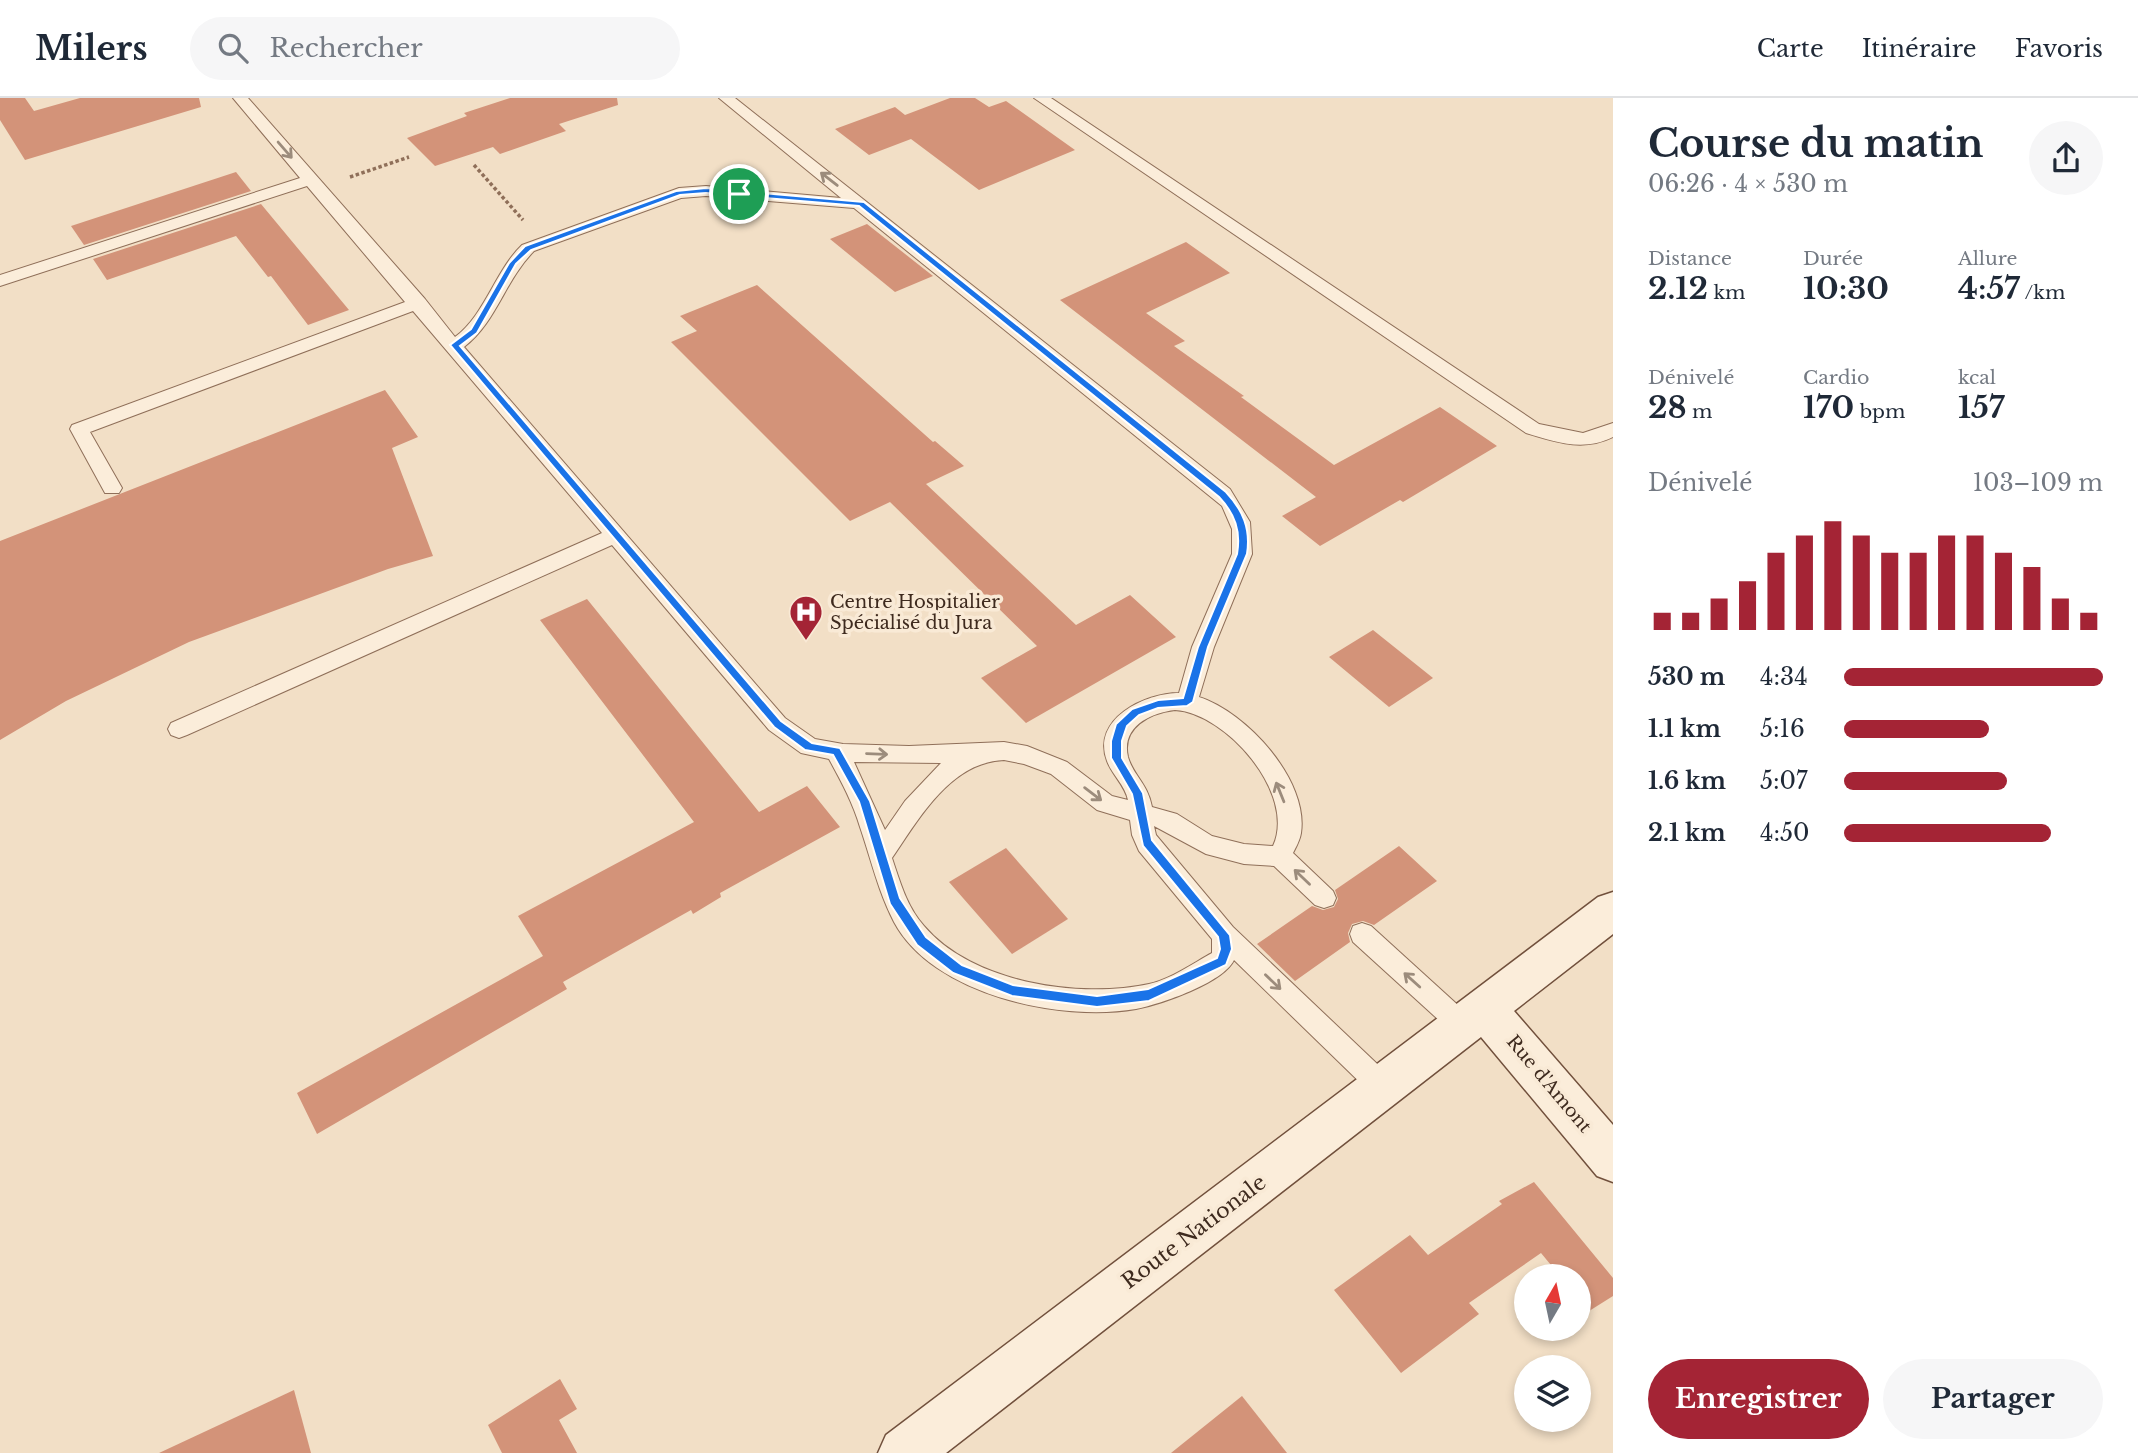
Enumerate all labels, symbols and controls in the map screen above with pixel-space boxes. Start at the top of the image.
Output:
search box [190,17,680,80]
text: Milers [35,28,148,69]
icon: search [214,29,252,67]
text: Rechercher [270,32,423,64]
text: Carte [1757,34,1824,63]
text: Itinéraire [1862,34,1977,63]
text: Favoris [2015,34,2103,63]
text: Course du matin [1648,120,1983,167]
button: share [2029,121,2103,195]
one-way arrow [276,141,292,159]
pin [709,164,769,224]
text: 06:26 · 4 × 530 m [1648,170,1848,198]
one-way arrow [820,171,838,186]
icon: arrive [720,175,758,213]
text: Distance [1648,247,1732,270]
text: Durée [1803,247,1863,270]
text: Allure [1958,247,2018,270]
text: 2.12 [1648,270,1708,307]
text: 10:30 [1803,270,1889,307]
text: 4:57 [1958,270,2020,307]
text: km [1708,281,1746,304]
text: /km [2020,281,2065,304]
text: Dénivelé [1648,366,1734,389]
text: Cardio [1803,366,1869,389]
text: kcal [1958,366,1996,389]
text: 28 [1648,389,1687,426]
text: 170 [1803,389,1854,426]
text: 157 [1958,389,2004,426]
text: m [1687,400,1712,423]
text: bpm [1854,400,1905,423]
text: Dénivelé [1648,469,1752,497]
text: 103–109 m [1973,469,2103,497]
place label: Centre Hospitalier Spécialisé du Jura [830,591,1000,634]
hospital icon: Centre Hospitalier Spécialisé du Jura [787,593,825,642]
text: 530 m [1648,663,1725,691]
text: 4:34 [1760,663,1808,691]
text: 1.1 km [1648,715,1721,743]
text: 5:16 [1760,715,1805,743]
one-way arrow [866,747,889,761]
text: 1.6 km [1648,767,1726,795]
text: 5:07 [1760,767,1808,795]
one-way arrow [1273,781,1286,803]
one-way arrow [1083,786,1102,801]
text: 2.1 km [1648,819,1726,847]
text: 4:50 [1760,819,1810,847]
one-way arrow [1294,869,1311,886]
one-way arrow [1404,971,1421,988]
one-way arrow [1264,973,1282,990]
street label: Rue d'Amont [1502,1031,1596,1137]
street label: Route Nationale [1117,1169,1271,1295]
north arrow [1514,1264,1591,1340]
map controls [1514,1264,1591,1432]
button: layers [1514,1355,1591,1432]
button: Enregistrer [1648,1359,1869,1439]
button: Partager [1883,1359,2103,1439]

